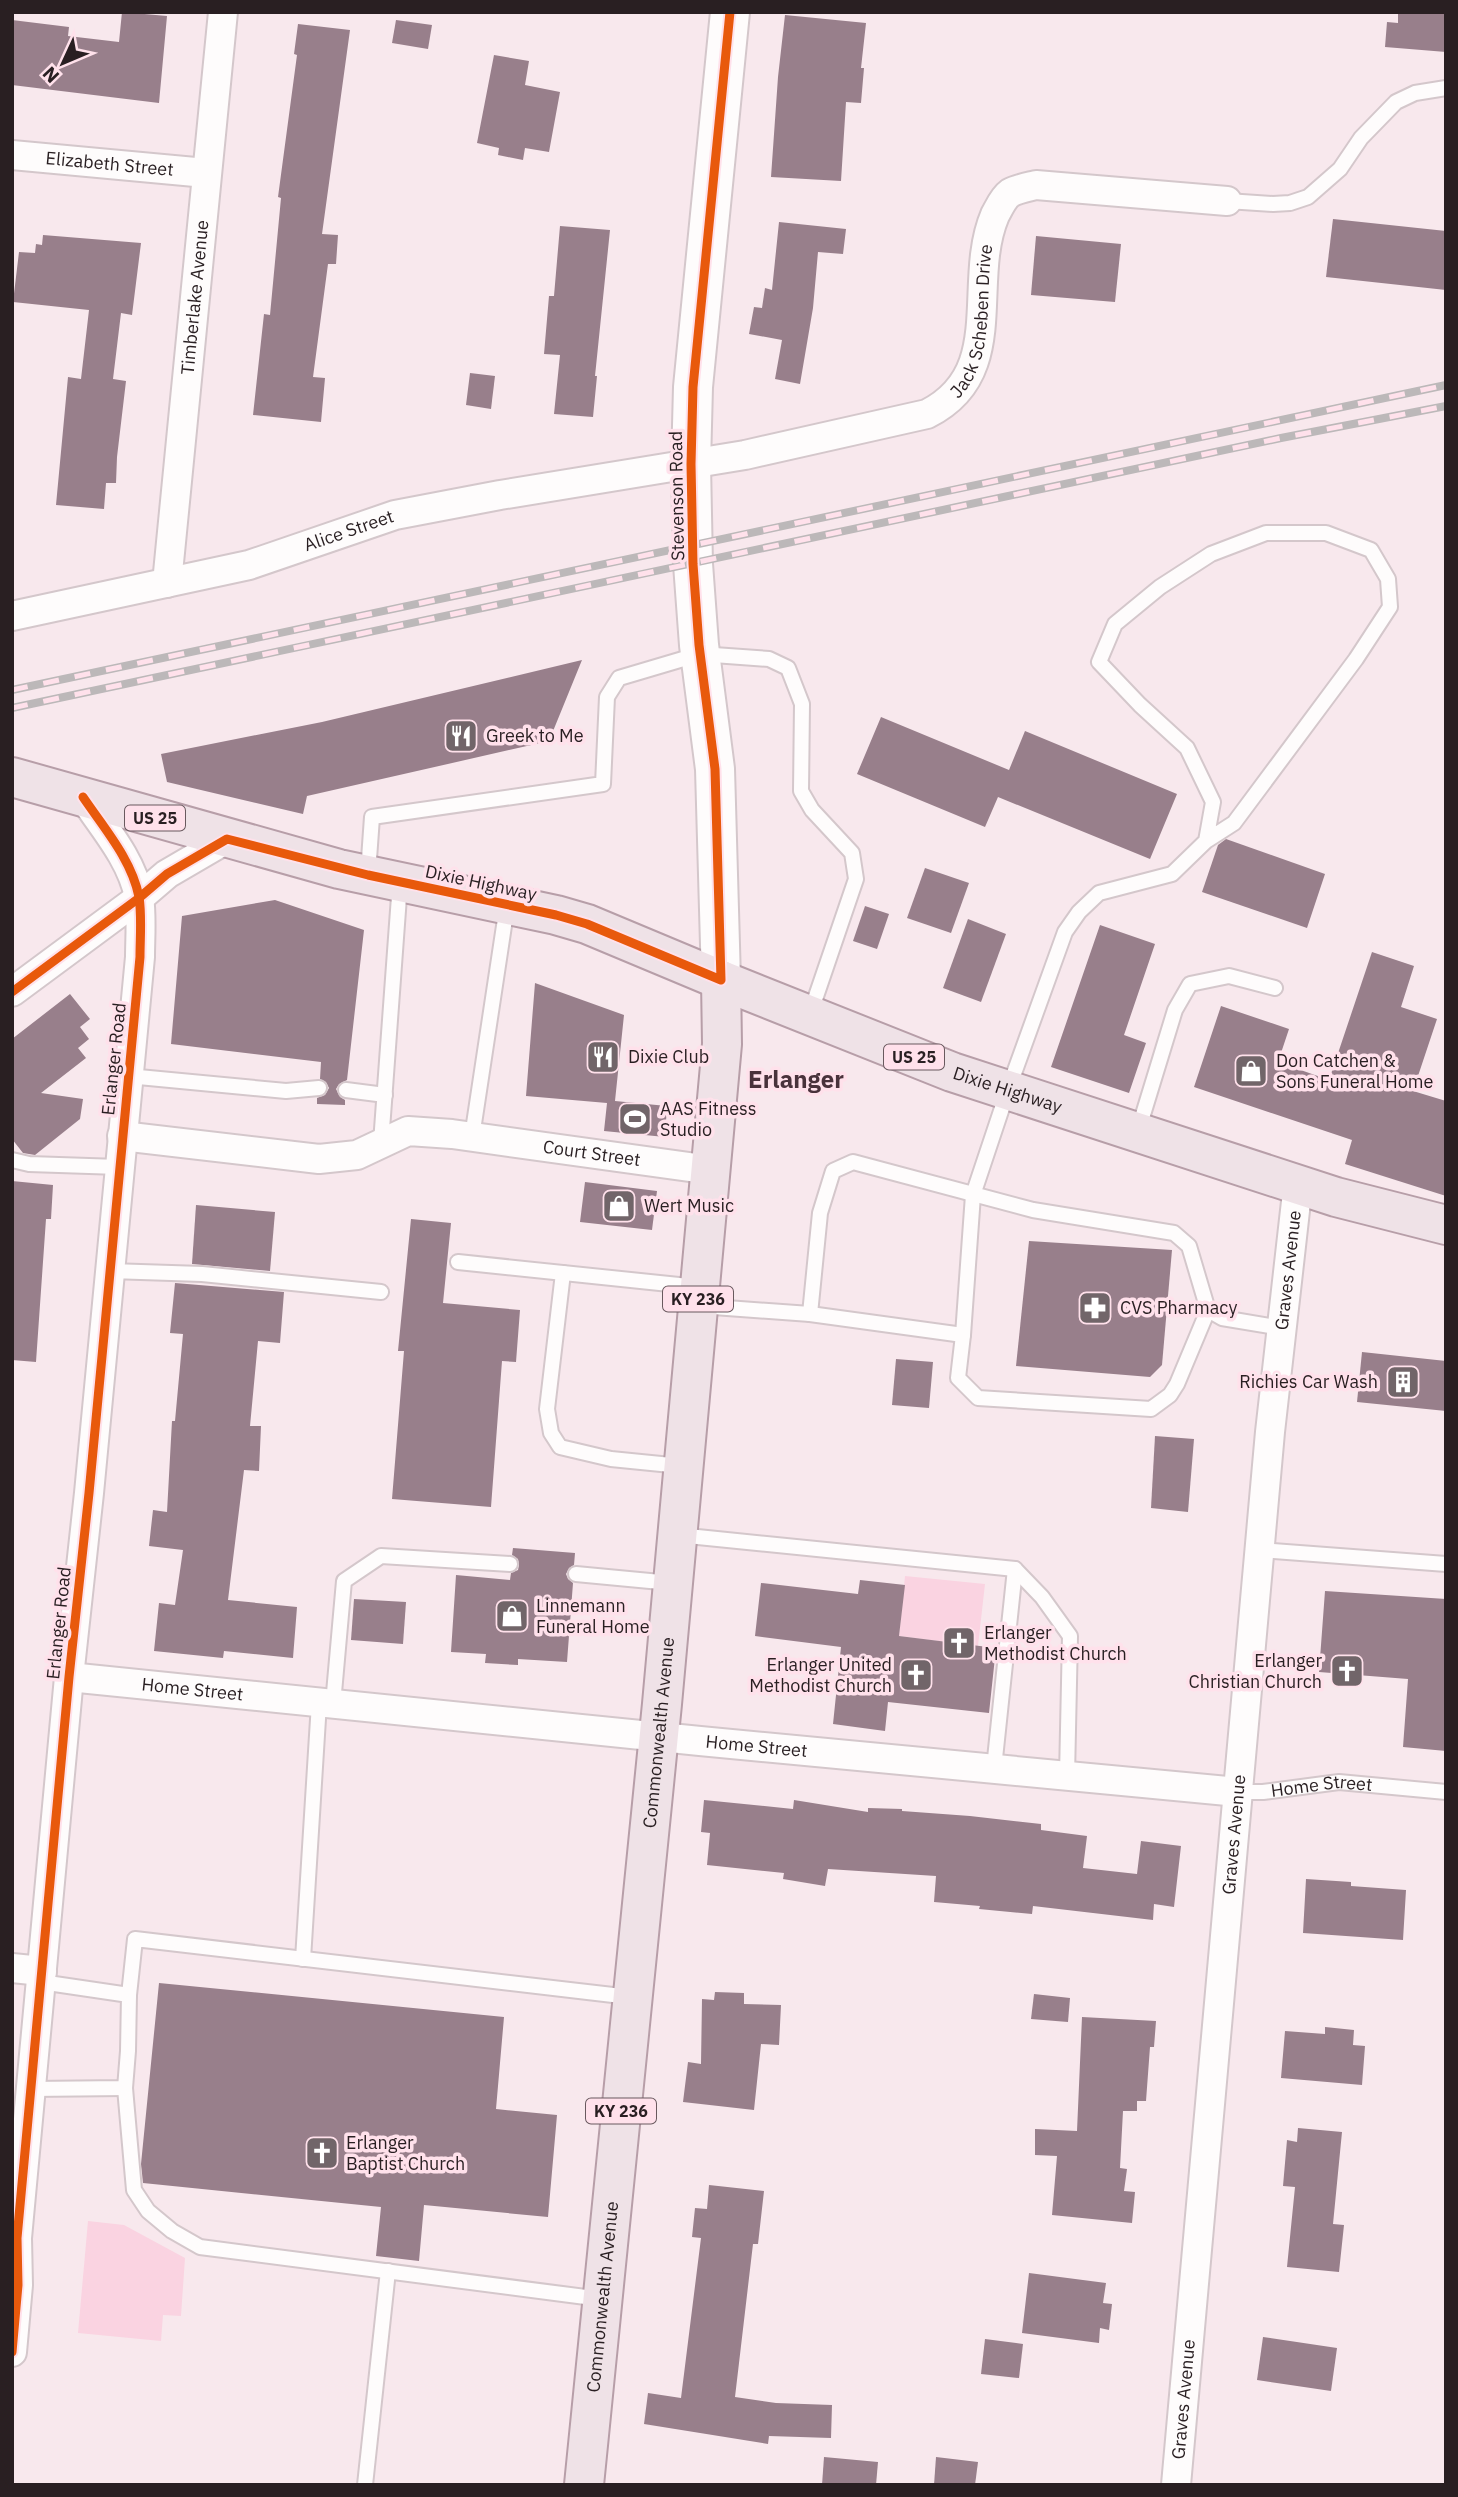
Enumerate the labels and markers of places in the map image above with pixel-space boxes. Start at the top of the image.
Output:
restaurant icon: Greek to Me [442,717,480,755]
place label: Greek to Me [486,724,584,747]
restaurant icon: Dixie Club [584,1038,622,1076]
place label: Dixie Club [628,1045,709,1068]
place label: Don Catchen & Sons Funeral Home [1276,1049,1434,1093]
shop icon: Don Catchen & Sons Funeral Home [1232,1052,1270,1090]
place label: AAS Fitness Studio [660,1097,756,1141]
sports icon: AAS Fitness Studio [616,1100,654,1138]
shop icon: Wert Music [600,1187,638,1225]
place label: Wert Music [644,1194,734,1217]
pharmacy icon: CVS Pharmacy [1076,1289,1114,1327]
place label: CVS Pharmacy [1120,1296,1237,1319]
building icon: Richies Car Wash [1384,1363,1422,1401]
place label: Richies Car Wash [1239,1370,1378,1393]
place label: Linnemann Funeral Home [536,1594,650,1638]
shop icon: Linnemann Funeral Home [493,1597,531,1635]
place label: Erlanger Methodist Church [984,1621,1127,1665]
church icon: Erlanger Methodist Church [940,1624,978,1662]
place label: Erlanger Christian Church [1189,1649,1322,1693]
church icon: Erlanger Christian Church [1328,1652,1366,1690]
place label: Erlanger United Methodist Church [749,1653,892,1697]
church icon: Erlanger United Methodist Church [897,1656,935,1694]
place label: Erlanger Baptist Church [346,2131,465,2175]
church icon: Erlanger Baptist Church [303,2134,341,2172]

